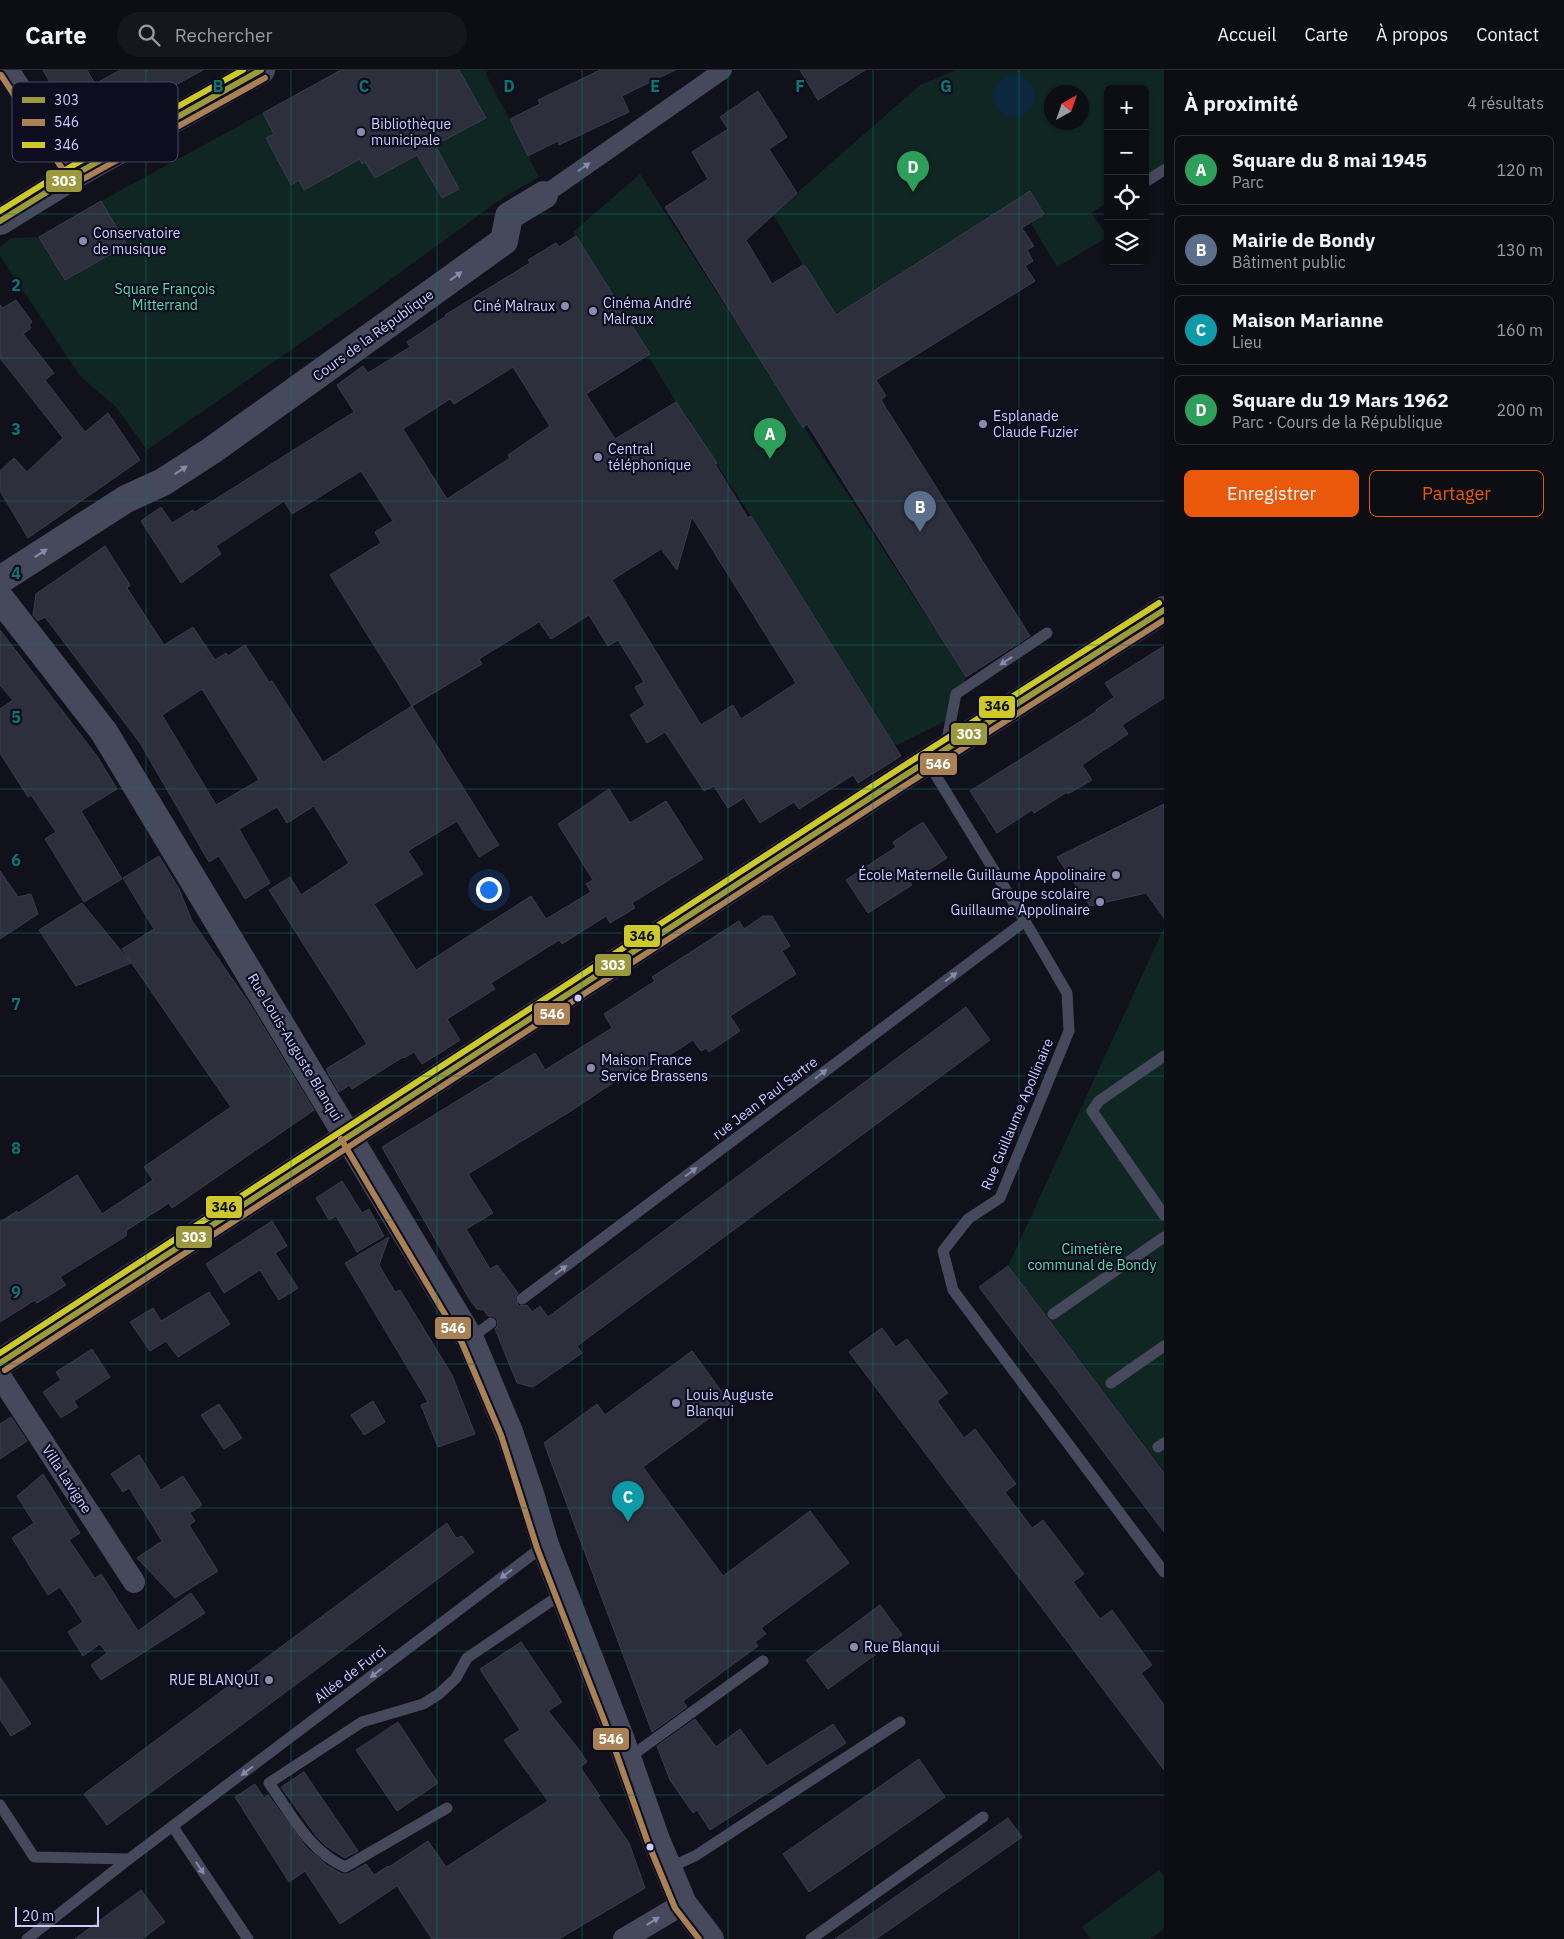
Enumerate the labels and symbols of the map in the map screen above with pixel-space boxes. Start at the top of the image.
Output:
text: B [213,76,224,96]
text: C [359,76,369,96]
text: D [503,76,515,96]
text: E [650,76,660,96]
text: F [795,76,805,96]
text: G [940,76,952,96]
legend [12,82,178,162]
north arrow [1044,85,1089,130]
text: 303 [54,91,79,109]
text: 546 [54,113,79,131]
place label: Bibliothèque municipale [371,115,452,149]
marker: Bibliothèque municipale [355,126,367,138]
text: 346 [54,136,79,154]
pin: D [897,151,929,192]
one-way arrow [577,162,591,172]
line badge: 303 [45,169,83,193]
text: 303 [51,172,77,190]
place label: Conservatoire de musique [93,224,181,258]
marker: Conservatoire de musique [77,235,89,247]
one-way arrow [449,270,462,281]
text: 2 [11,275,21,295]
park label: Square François Mitterrand [115,280,216,314]
street label: Cours de la République [309,285,437,385]
place label: Cinéma André Malraux [603,294,692,328]
place label: Ciné Malraux [474,297,555,315]
marker: Ciné Malraux [559,300,571,312]
marker: Cinéma André Malraux [587,305,599,317]
place label: Esplanade Claude Fuzier [993,407,1078,441]
pin: A [754,418,786,459]
marker: Esplanade Claude Fuzier [977,418,989,430]
text: 3 [11,419,21,439]
place label: Central téléphonique [608,440,691,474]
marker: Central téléphonique [592,451,604,463]
one-way arrow [174,466,187,475]
pin: B [904,491,936,532]
one-way arrow [34,548,47,557]
text: 4 [11,563,21,583]
one-way arrow [999,656,1013,666]
line badge: 346 [978,695,1016,719]
text: 346 [984,697,1010,715]
text: 5 [11,707,21,727]
line badge: 303 [950,722,988,746]
text: 303 [956,725,982,743]
line badge: 546 [919,752,958,776]
text: 546 [925,755,951,773]
text: 6 [11,850,21,870]
place label: École Maternelle Guillaume Appolinaire [858,865,1106,884]
marker: École Maternelle Guillaume Appolinaire [1110,869,1122,881]
your location [476,877,502,903]
place label: Groupe scolaire Guillaume Appolinaire [951,885,1090,919]
marker: Groupe scolaire Guillaume Appolinaire [1094,896,1106,908]
line badge: 346 [623,924,661,948]
text: 346 [629,927,655,945]
line badge: 303 [594,953,632,977]
text: 303 [600,956,626,974]
street label: Rue Louis-Auguste Blanqui [244,970,346,1124]
one-way arrow [944,972,958,982]
unlabelled marker [573,993,583,1003]
text: 7 [11,994,21,1014]
line badge: 546 [533,1002,571,1026]
text: 546 [539,1005,565,1023]
street label: Rue Guillaume Apollinaire [977,1035,1057,1193]
place label: Maison France Service Brassens [601,1051,708,1085]
street label: rue Jean Paul Sartre [709,1052,821,1143]
marker: Maison France Service Brassens [585,1062,597,1074]
one-way arrow [814,1069,827,1080]
text: 8 [11,1138,21,1158]
one-way arrow [684,1167,698,1177]
line badge: 346 [205,1195,243,1219]
text: 346 [211,1198,237,1216]
line badge: 303 [175,1225,213,1249]
text: 303 [181,1228,207,1246]
park label: Cimetière communal de Bondy [1028,1240,1156,1274]
one-way arrow [554,1264,567,1275]
text: 9 [11,1282,21,1302]
line badge: 546 [434,1316,472,1340]
text: 546 [440,1319,466,1337]
place label: Louis Auguste Blanqui [686,1386,774,1420]
marker: Louis Auguste Blanqui [670,1397,682,1409]
street label: Villa Lavigne [38,1441,96,1517]
pin: C [612,1481,644,1522]
one-way arrow [500,1569,513,1580]
place label: Rue Blanqui [864,1638,940,1656]
street label: Allée de Furci [311,1641,389,1707]
marker: Rue Blanqui [848,1641,860,1653]
one-way arrow [370,1667,383,1678]
place label: RUE BLANQUI [169,1671,259,1689]
marker: RUE BLANQUI [263,1674,275,1686]
line badge: 546 [592,1727,630,1751]
text: 546 [598,1730,624,1748]
one-way arrow [240,1766,254,1776]
unlabelled marker [645,1842,655,1852]
one-way arrow [195,1861,205,1875]
scale bar [15,1904,99,1927]
one-way arrow [647,1917,660,1926]

